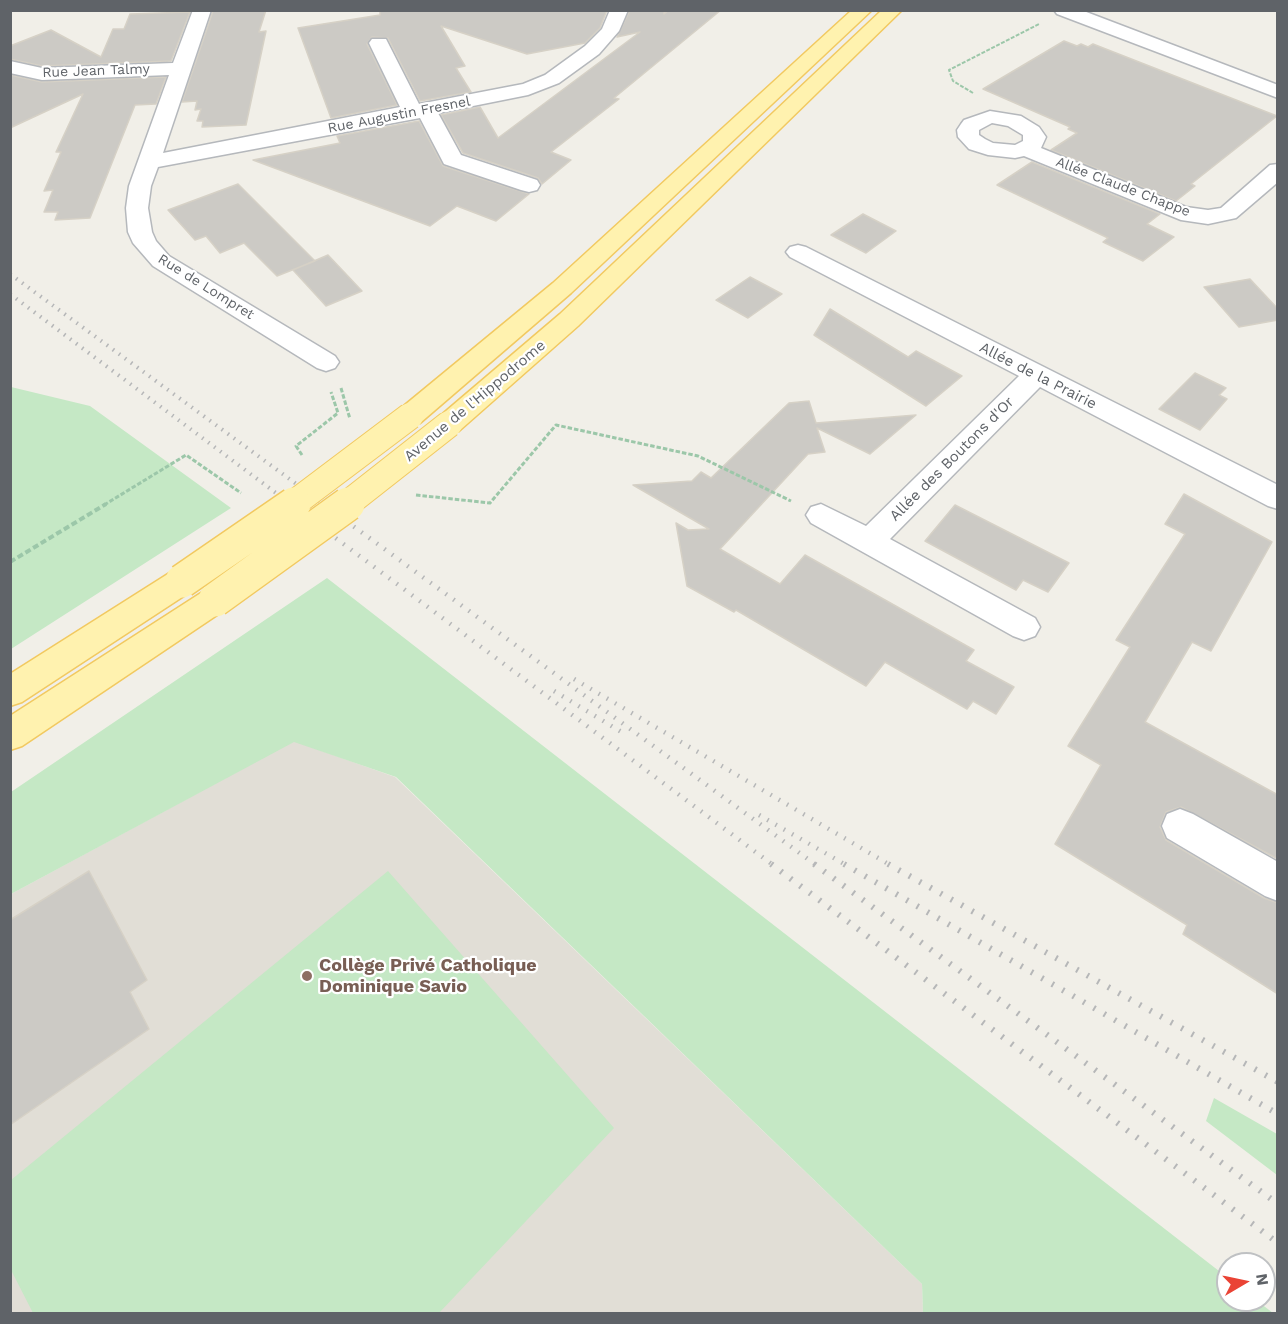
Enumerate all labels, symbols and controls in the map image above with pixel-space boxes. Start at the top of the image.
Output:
street label: Rue Jean Talmy [42,61,150,81]
street label: Rue Augustin Fresnel [326,93,472,137]
street label: Allée Claude Chappe [1053,154,1193,220]
street label: Rue de Lompret [155,251,257,323]
street label: Avenue de l'Hippodrome [401,337,549,465]
street label: Allée de la Prairie [976,339,1100,413]
street label: Allée des Boutons d'Or [886,393,1018,525]
place label: Collège Privé Catholique Dominique Savio [319,955,537,998]
marker: Collège Privé Catholique Dominique Savio [300,969,314,983]
north arrow [1216,1252,1276,1312]
text: N [1252,1272,1273,1287]

